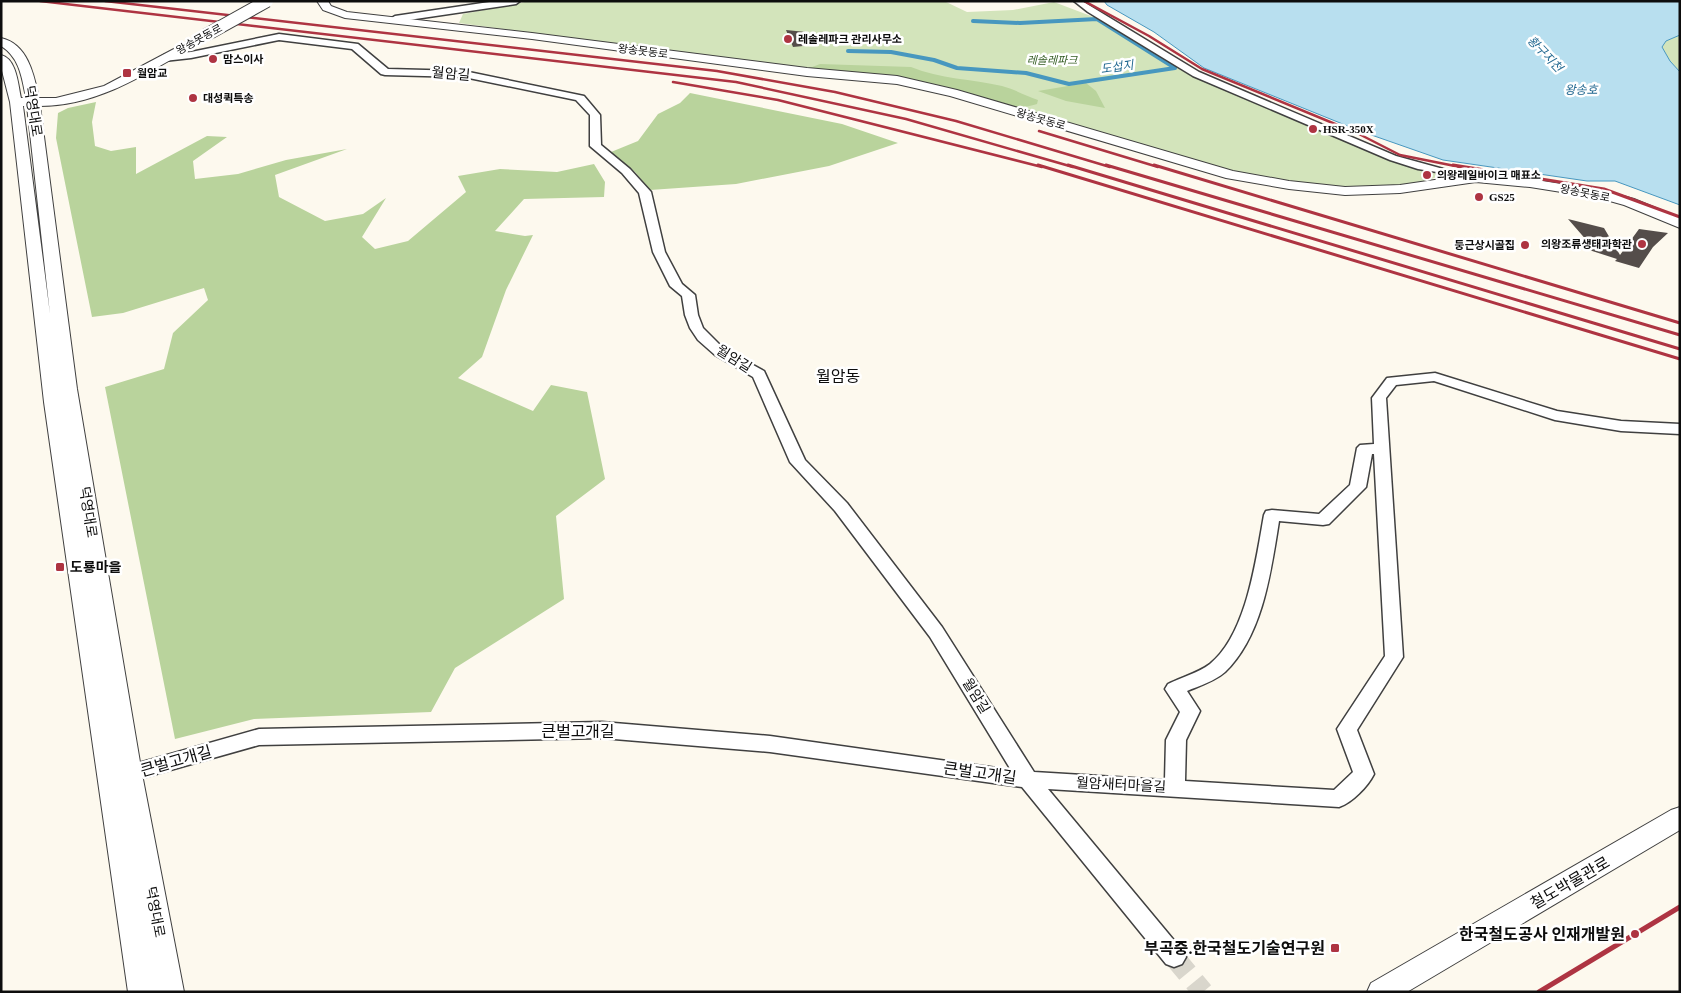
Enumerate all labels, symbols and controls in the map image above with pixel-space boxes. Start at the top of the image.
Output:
street label: 왕송못동로 [174,21,224,57]
marker: 레솔레파크 관리사무소 [782,33,794,45]
place label: 레솔레파크 관리사무소 [798,33,902,45]
water label: 황구지천 [1525,33,1567,76]
street label: 왕송못동로 [617,42,669,60]
marker: 맘스이사 [207,53,219,65]
place label: 맘스이사 [223,53,263,65]
park label: 레솔레파크 [1027,54,1078,66]
water label: 도섭지 [1100,58,1135,76]
street label: 월암길 [431,65,471,83]
marker: 월암교 [121,67,133,79]
place label: 월암교 [137,67,167,79]
water label: 왕송호 [1564,83,1599,97]
street label: 덕영대로 [22,84,44,138]
marker: 대성퀵특송 [187,92,199,104]
place label: 대성퀵특송 [203,92,254,104]
street label: 왕송못동로 [1015,106,1067,132]
marker: HSR-350X [1307,123,1319,135]
place label: HSR-350X [1323,123,1374,135]
marker: 의왕레일바이크 매표소 [1421,169,1433,181]
place label: 의왕레일바이크 매표소 [1437,169,1541,181]
street label: 왕송못동로 [1559,182,1611,204]
marker: GS25 [1473,191,1485,203]
place label: GS25 [1489,191,1515,203]
place label: 의왕조류생태과학관 [1541,238,1632,250]
marker: 의왕조류생태과학관 [1636,238,1648,250]
place label: 둥근상시골집 [1454,239,1515,251]
marker: 둥근상시골집 [1519,239,1531,251]
street label: 월암길 [714,342,754,376]
district label: 월암동 [816,368,860,385]
street label: 덕영대로 [77,485,99,539]
place label: 도룡마을 [70,560,122,575]
marker: 도룡마을 [54,561,66,573]
street label: 월암길 [959,676,993,716]
street label: 큰벌고개길 [541,723,615,740]
street label: 큰벌고개길 [138,743,214,779]
street label: 큰벌고개길 [942,759,1018,787]
street label: 월암새터마을길 [1076,775,1166,795]
street label: 철도박물관로 [1528,853,1613,912]
street label: 덕영대로 [143,885,167,939]
place label: 한국철도공사 인재개발원 [1459,925,1625,943]
marker: 한국철도공사 인재개발원 [1629,928,1641,940]
place label: 부곡중.한국철도기술연구원 [1144,939,1325,957]
marker: 부곡중.한국철도기술연구원 [1329,942,1341,954]

